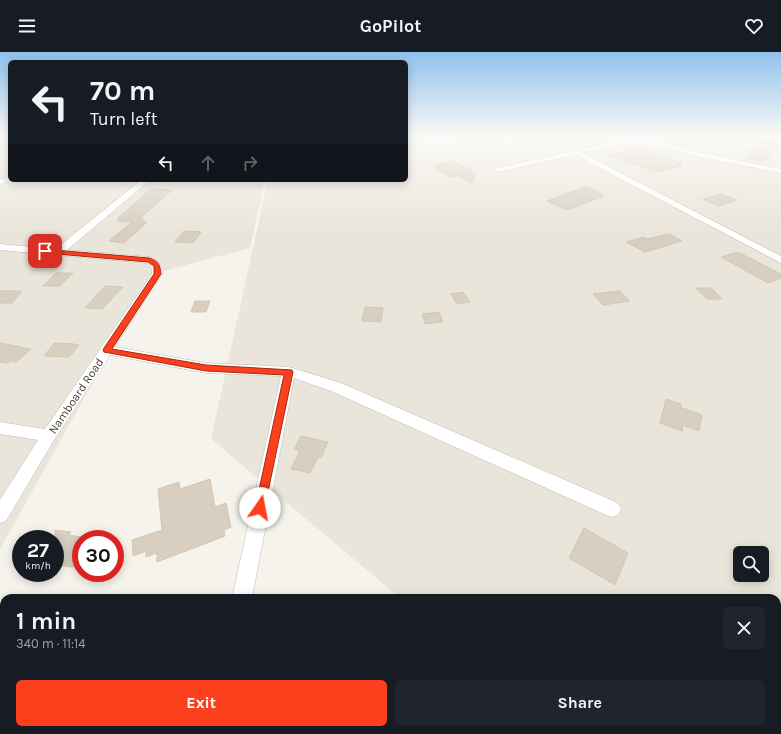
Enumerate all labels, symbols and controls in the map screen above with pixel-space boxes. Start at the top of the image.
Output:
icon: menu [16,15,38,37]
text: GoPilot [360,15,421,37]
icon: heart [743,15,765,37]
text: 70 m [90,74,155,107]
icon: left [24,76,76,128]
text: Turn left [90,108,158,130]
icon: left [155,152,177,174]
icon: ahead [197,152,219,174]
icon: right [239,152,261,174]
pin [28,234,62,268]
icon: arrive [34,240,56,262]
street label: Namboard Road [46,356,106,436]
position arrow [239,487,281,529]
speed limit sign: 30 [72,530,124,582]
text: 27 [27,539,49,562]
map controls [733,546,769,582]
button: search [733,546,769,582]
text: km/h [25,560,51,572]
text: 1 min [16,607,76,635]
button: close [723,607,765,649]
text: 340 m · 11:14 [16,636,86,651]
button: Exit [16,680,387,726]
button: Share [395,680,765,726]

